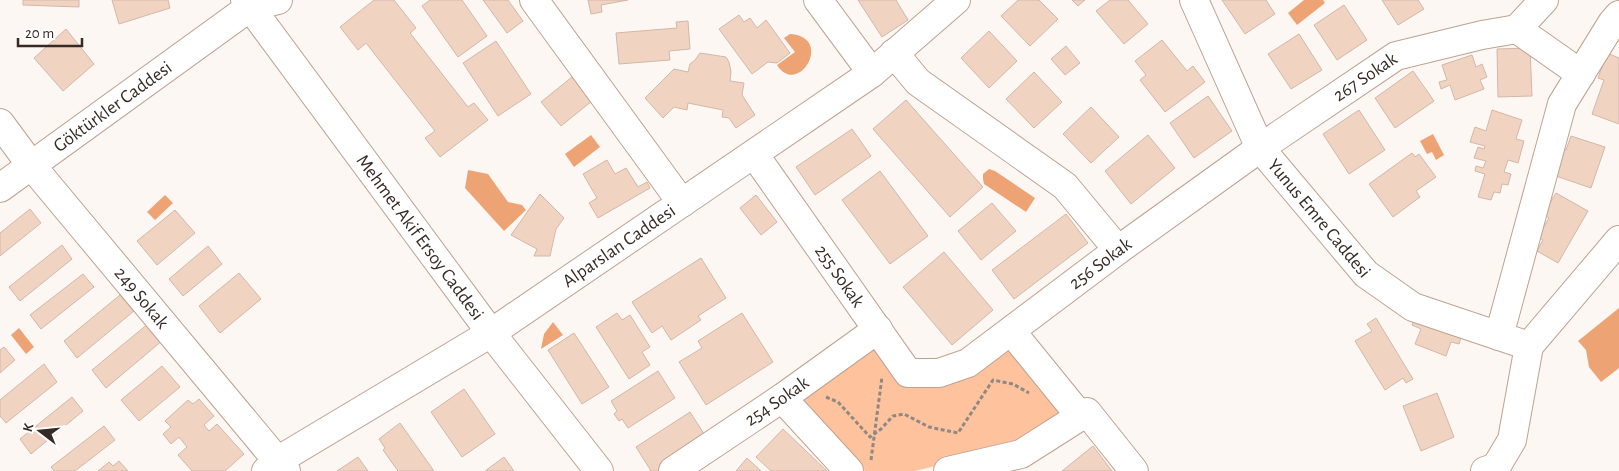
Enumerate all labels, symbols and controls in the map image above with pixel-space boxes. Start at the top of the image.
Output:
scale bar [18,15,81,47]
text: 20 m [25,26,54,41]
street label: 267 Sokak [1330,49,1401,105]
street label: Göktürkler Caddesi [50,57,175,156]
street label: Mehmet Akif Ersoy Caddesi [353,151,488,324]
street label: Yunus Emre Caddesi [1264,155,1374,281]
street label: Alparslan Caddesi [559,201,679,291]
street label: 256 Sokak [1066,234,1135,293]
street label: 255 Sokak [811,241,868,311]
street label: 249 Sokak [111,263,173,332]
street label: 254 Sokak [741,373,812,430]
north arrow [15,406,65,456]
text: K [21,421,37,434]

